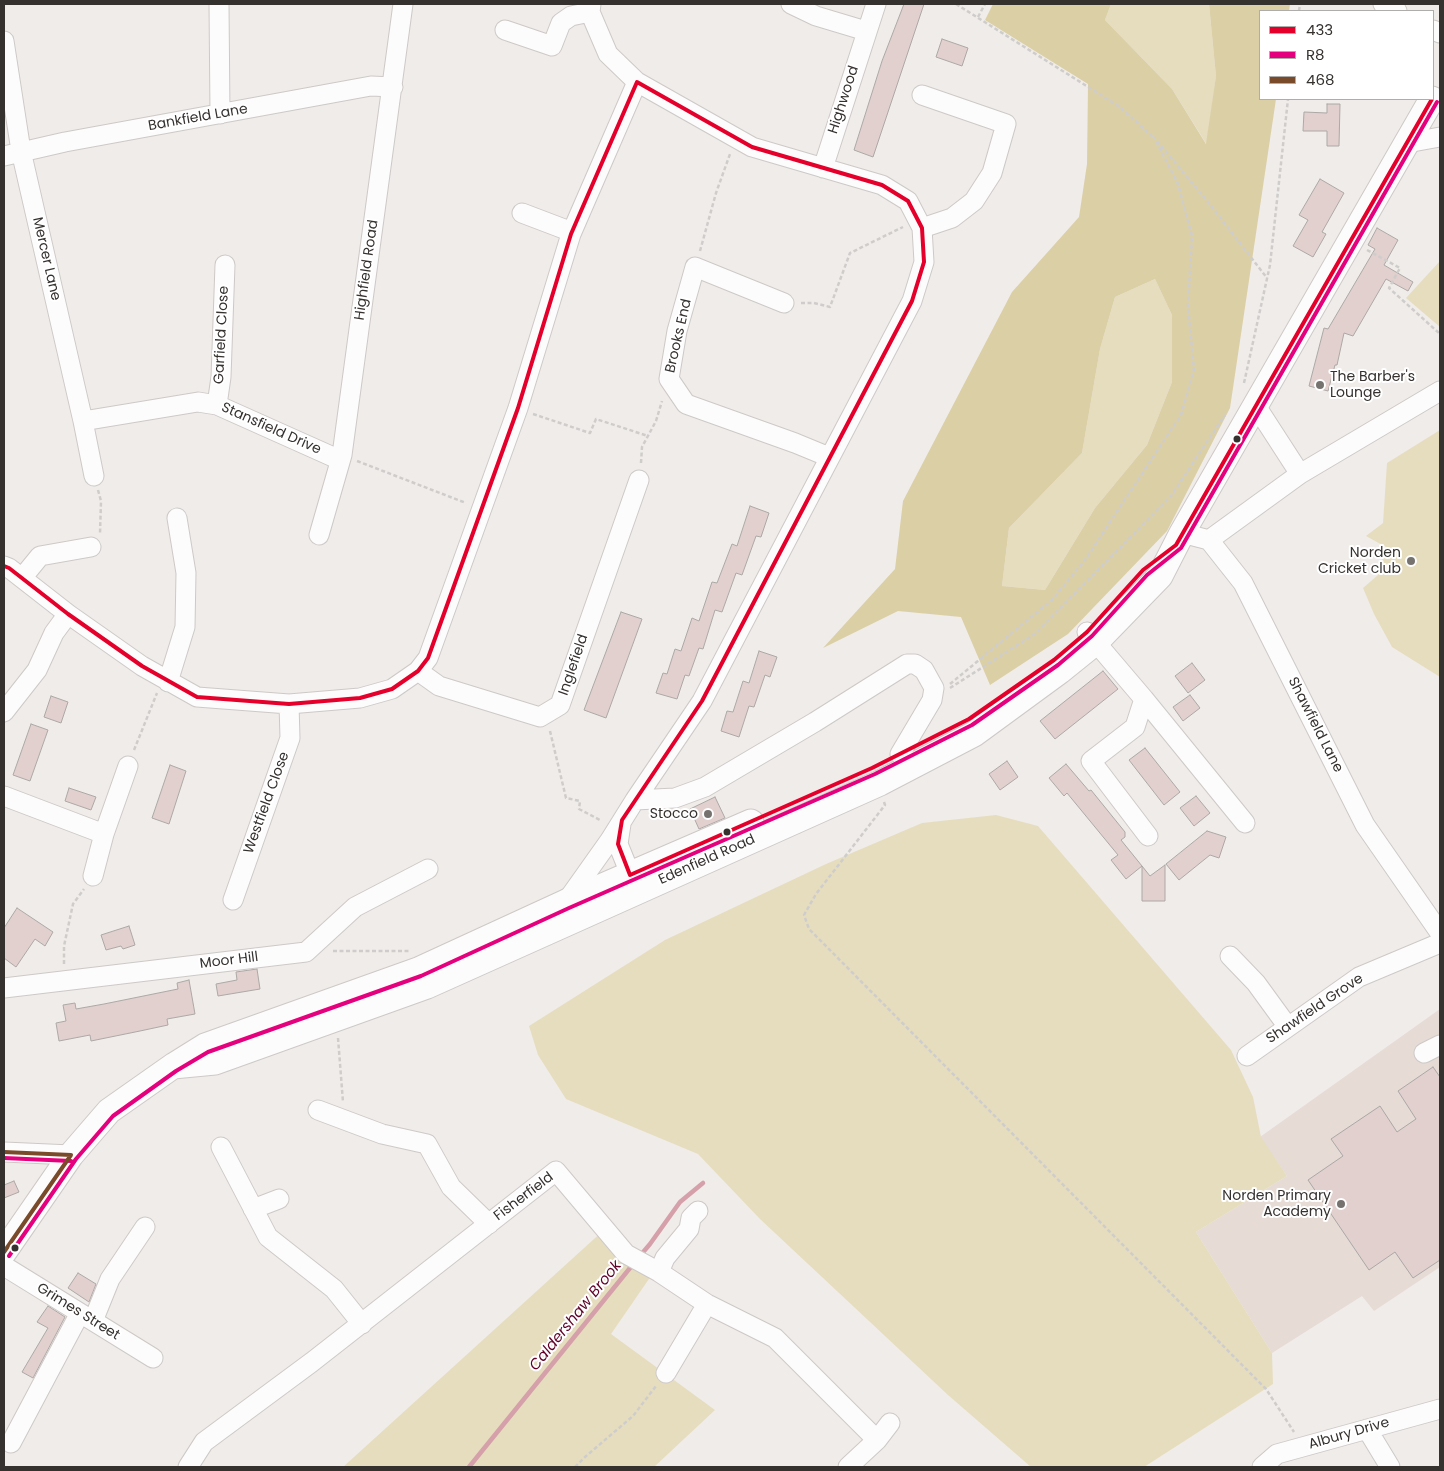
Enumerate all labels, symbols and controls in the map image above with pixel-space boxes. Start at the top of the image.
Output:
legend [1259,10,1434,100]
text: 433 [1306,19,1333,40]
text: R8 [1306,44,1325,65]
street label: Highwood [825,64,863,136]
text: 468 [1306,69,1334,90]
street label: Bankfield Lane [147,101,249,135]
street label: Mercer Lane [28,216,64,302]
street label: Highfield Road [352,219,382,321]
street label: Garfield Close [211,286,233,384]
street label: Brooks End [662,297,696,375]
place label: The Barber's Lounge [1330,369,1415,402]
marker: The Barber's Lounge [1314,379,1326,391]
street label: Stansfield Drive [218,399,324,459]
unlabelled marker [1232,434,1242,444]
place label: Norden Cricket club [1318,545,1401,578]
marker: Norden Cricket club [1405,555,1417,567]
street label: Inglefield [556,632,592,698]
street label: Shawfield Lane [1284,675,1346,775]
street label: Westfield Close [241,750,293,856]
place label: Stocco [650,806,698,822]
marker: Stocco [702,808,714,820]
unlabelled marker [722,827,732,837]
street label: Edenfield Road [656,831,758,889]
street label: Moor Hill [199,949,259,973]
street label: Shawfield Grove [1263,970,1367,1048]
street label: Fisherfield [491,1169,557,1225]
place label: Norden Primary Academy [1222,1188,1331,1220]
marker: Norden Primary Academy [1335,1198,1347,1210]
unlabelled marker [10,1243,20,1253]
water label: Caldershaw Brook [526,1257,626,1375]
street label: Grimes Street [33,1280,123,1344]
street label: Albury Drive [1307,1414,1391,1454]

